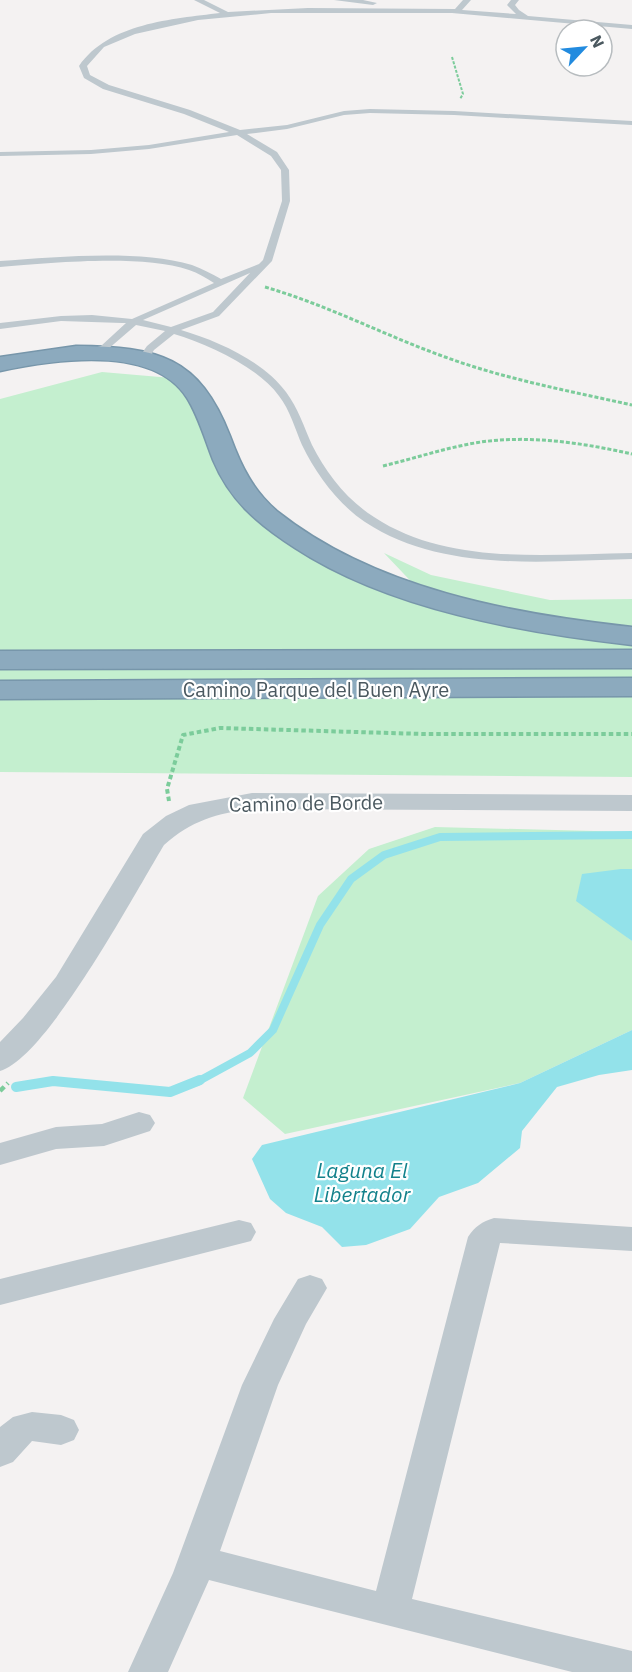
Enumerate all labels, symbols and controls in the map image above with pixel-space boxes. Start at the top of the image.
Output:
north arrow [554,18,614,78]
text: N [586,32,609,51]
street label: Camino Parque del Buen Ayre [183,676,449,703]
street label: Camino de Borde [229,788,383,818]
water label: Laguna El Libertador [314,1156,412,1208]

